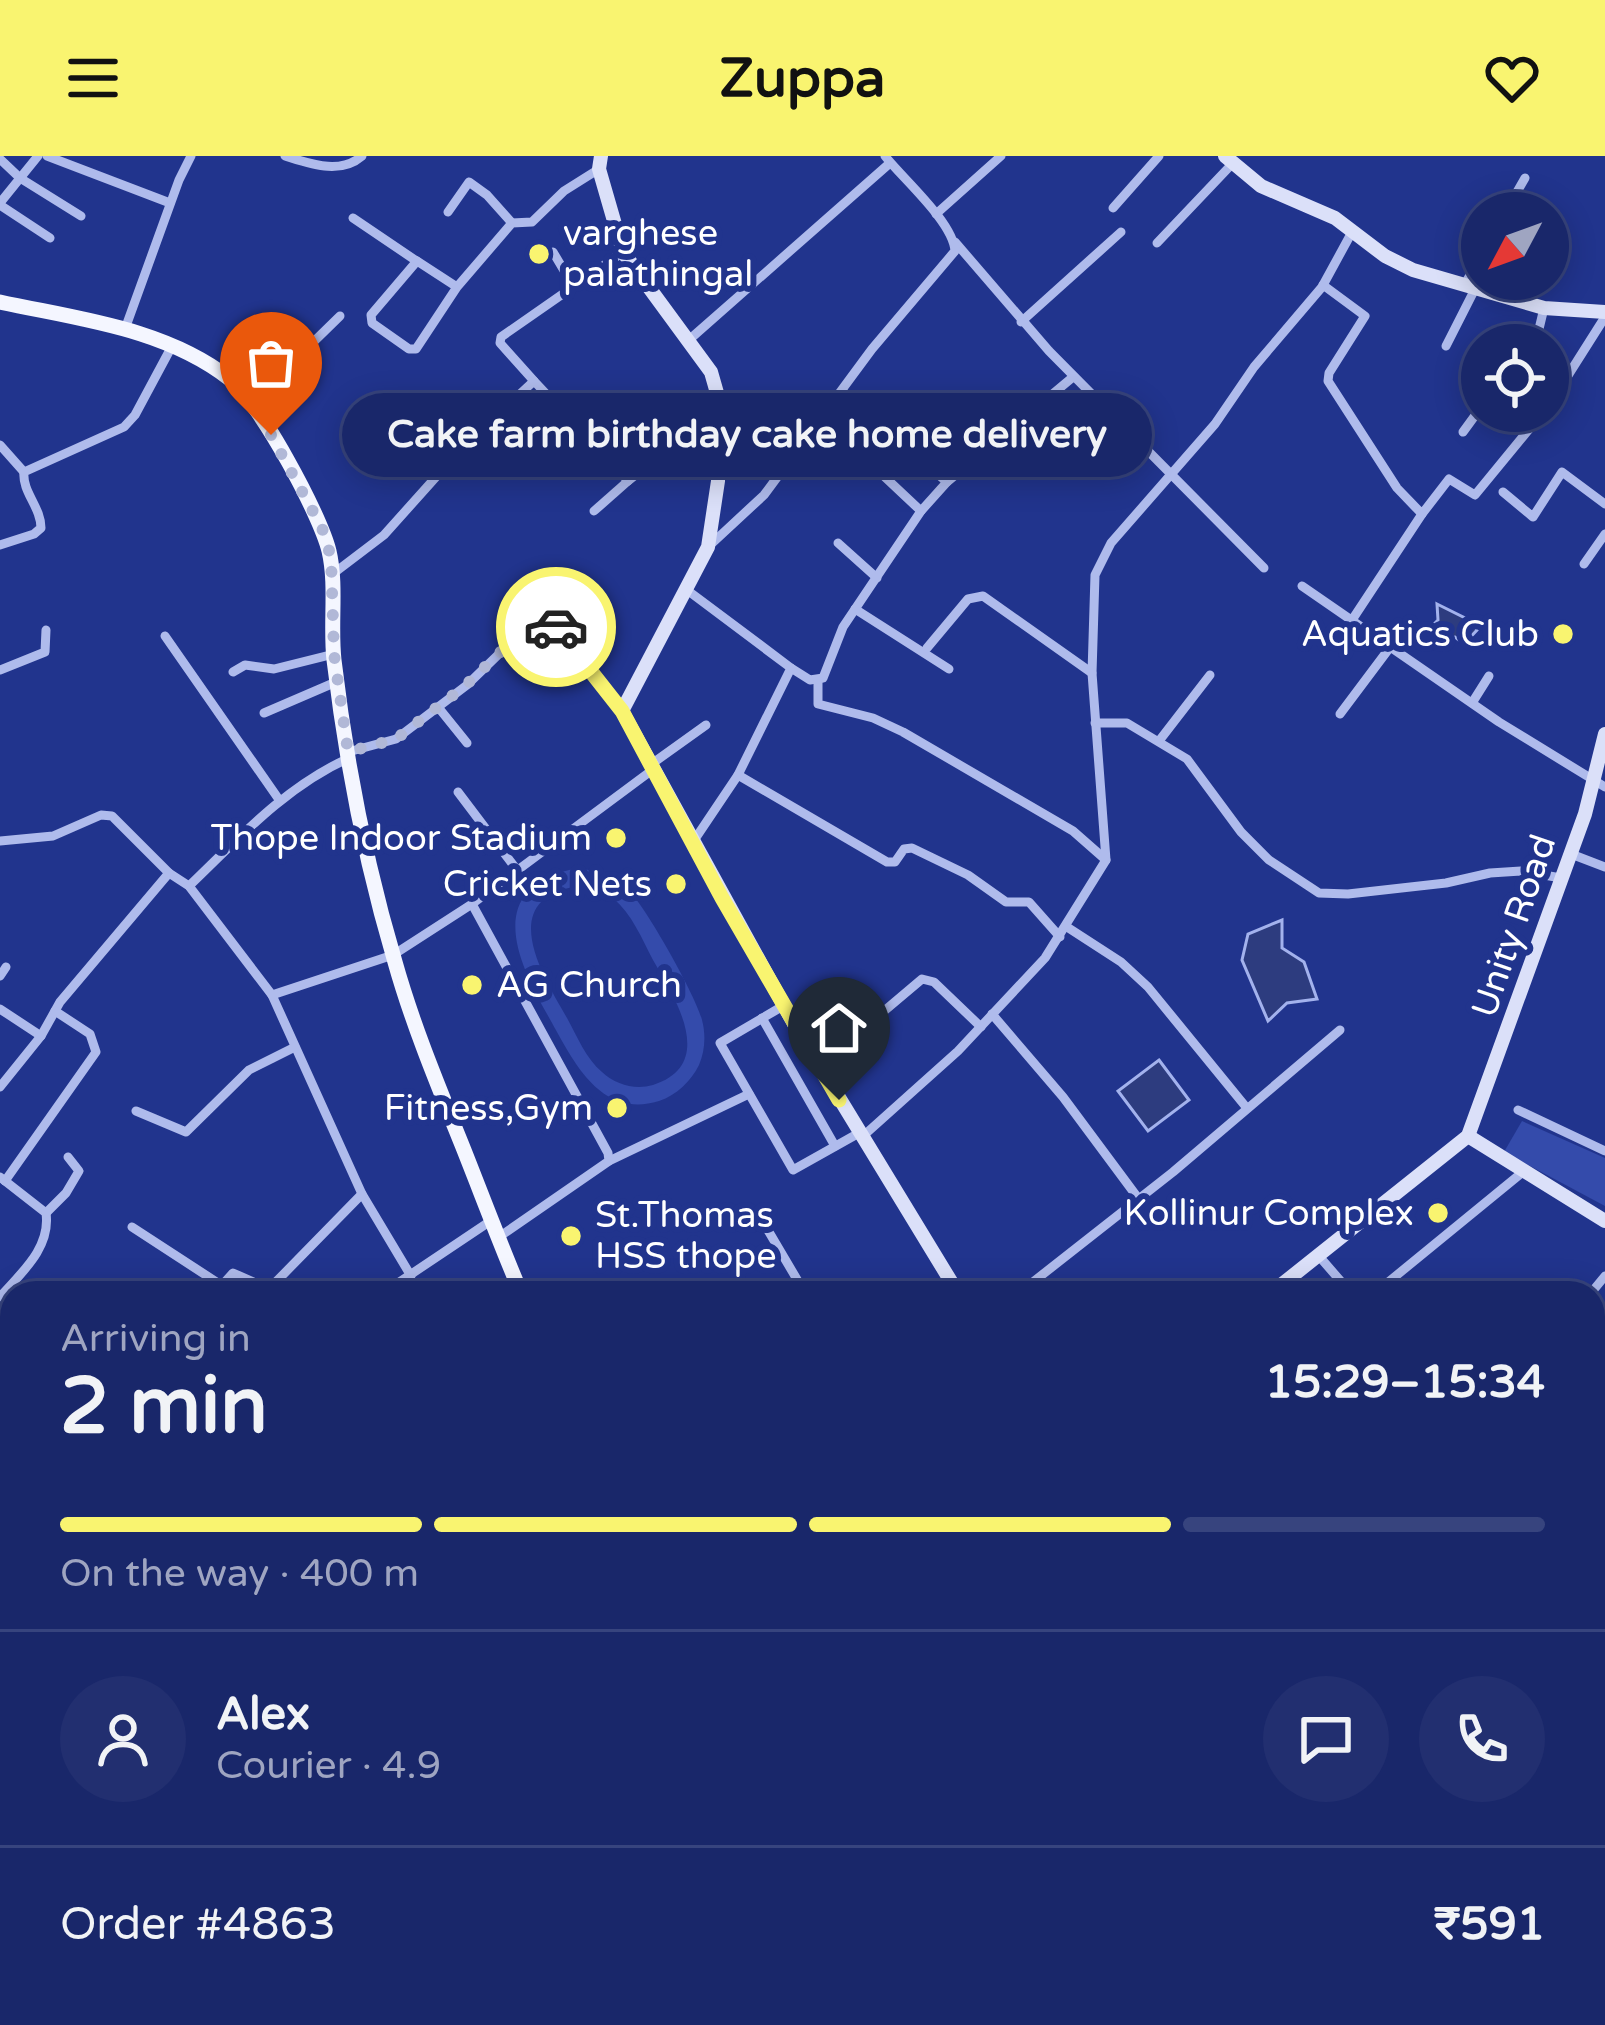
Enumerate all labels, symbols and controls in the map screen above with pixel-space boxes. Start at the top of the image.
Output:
icon: menu [60,45,126,111]
icon: heart [1479,45,1545,111]
text: Zuppa [720,46,885,111]
north arrow [1461,192,1569,300]
map controls [1461,192,1569,432]
place label: varghese palathingal [563,212,753,296]
marker: varghese palathingal [526,241,552,267]
pin [220,312,322,435]
button: locate [1461,324,1569,432]
icon: bag [238,330,304,396]
callout: Cake farm birthday cake home delivery [343,393,1153,477]
text: Cake farm birthday cake home delivery [387,411,1107,458]
courier [496,567,616,687]
icon: car [523,594,589,660]
place label: Aquatics Club [1301,613,1539,656]
marker: Aquatics Club [1550,621,1576,647]
place label: Thope Indoor Stadium [211,817,592,860]
marker: Thope Indoor Stadium [603,825,629,851]
street label: Unity Road [1463,829,1565,1023]
place label: Cricket Nets [443,863,652,906]
marker: Cricket Nets [663,871,689,897]
place label: AG Church [496,964,682,1007]
marker: AG Church [459,972,485,998]
pin [788,977,890,1100]
icon: home [806,995,872,1061]
place label: Fitness,Gym [384,1087,593,1130]
marker: Fitness,Gym [604,1095,630,1121]
place label: Kollinur Complex [1124,1192,1414,1235]
place label: St.Thomas HSS thope [595,1194,777,1278]
marker: Kollinur Complex [1425,1200,1451,1226]
marker: St.Thomas HSS thope [558,1223,584,1249]
text: Arriving in [60,1315,251,1362]
text: 15:29–15:34 [1265,1356,1545,1410]
text: 2 min [60,1360,268,1454]
text: On the way · 400 m [60,1550,419,1597]
button: person [60,1676,186,1802]
button: chat [1263,1676,1389,1802]
button: phone [1419,1676,1545,1802]
text: Alex [216,1688,310,1742]
text: Courier · 4.9 [216,1742,441,1789]
text: Order #4863 [60,1898,336,1952]
text: ₹591 [1434,1898,1545,1952]

